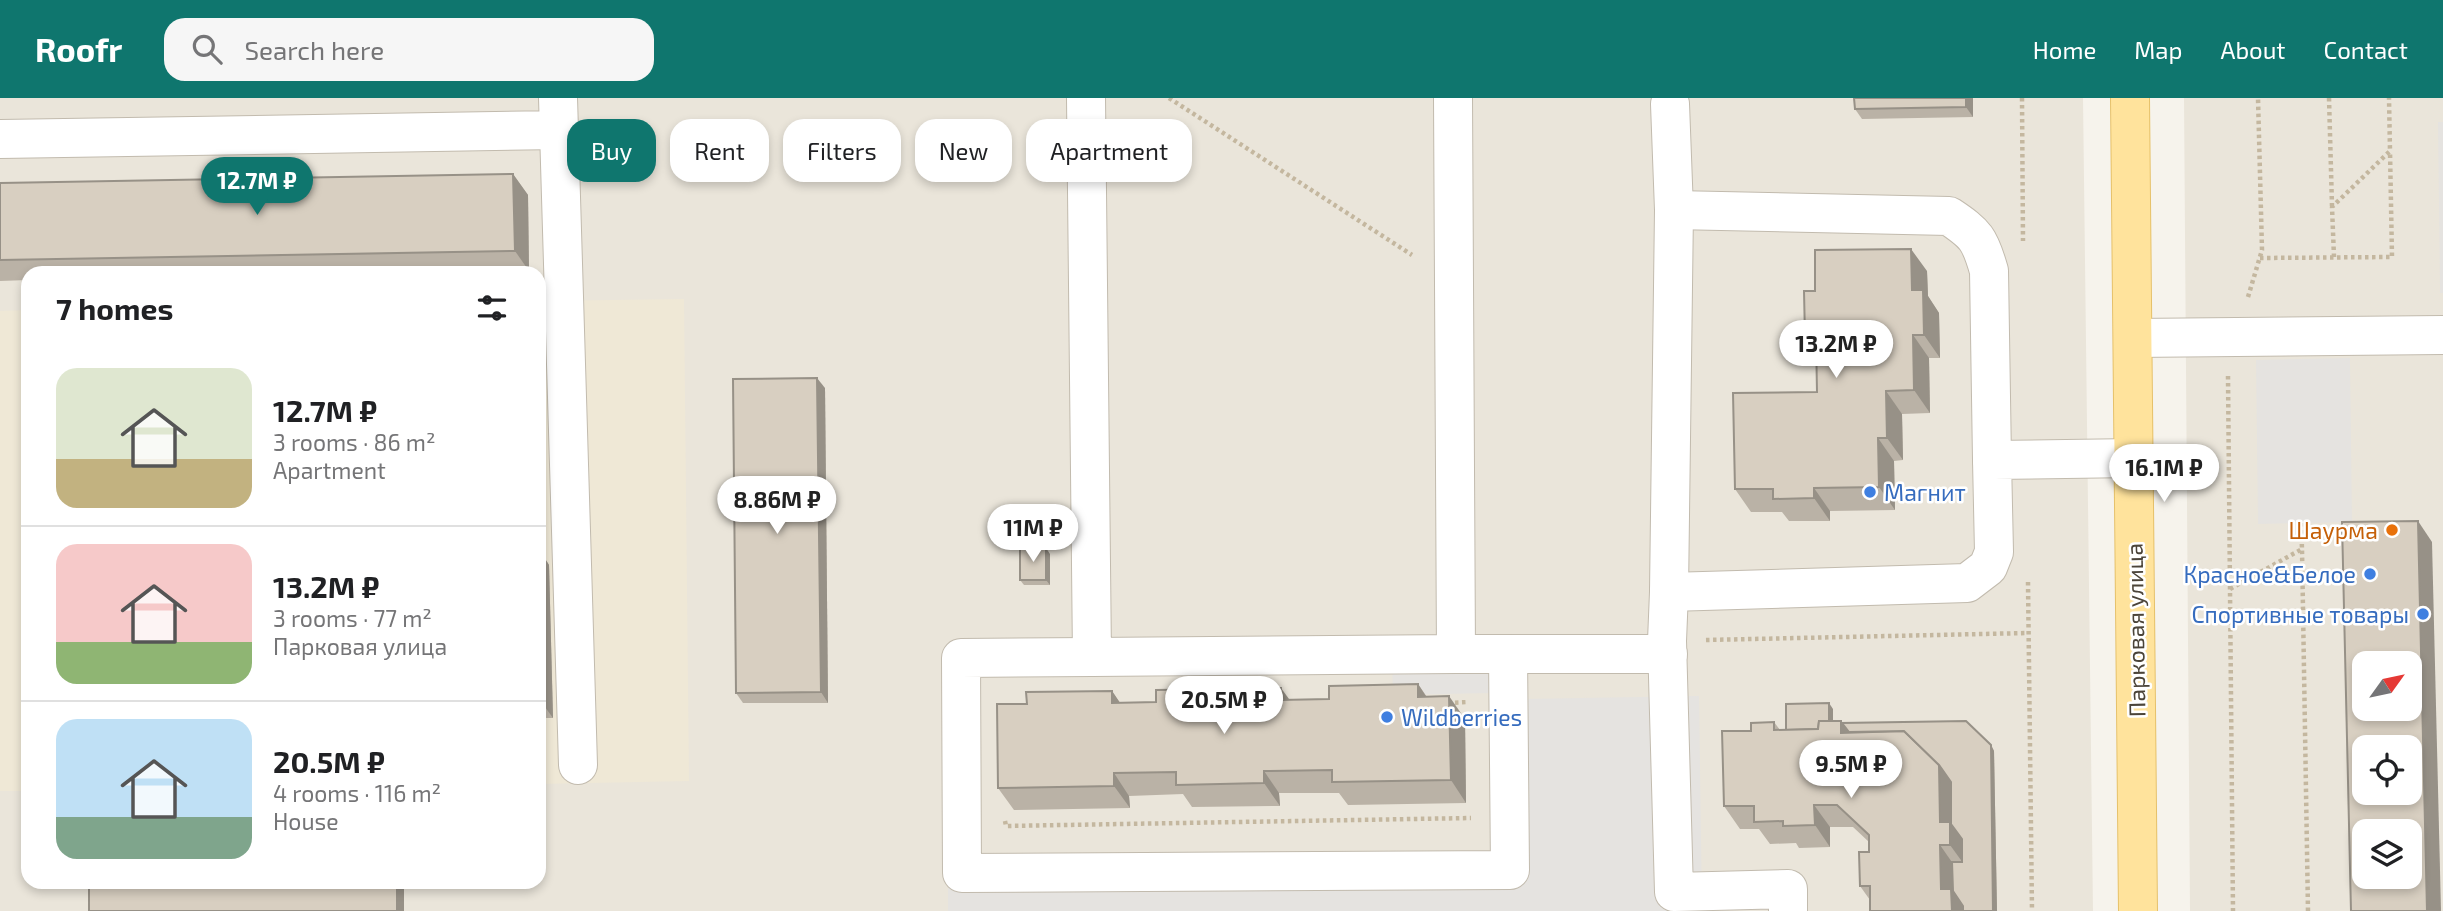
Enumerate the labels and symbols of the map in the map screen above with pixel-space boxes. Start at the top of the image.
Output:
pin: 12.7M ₽ [192,158,322,217]
pin: 13.2M ₽ [1771,320,1901,380]
pin: 16.1M ₽ [2099,444,2229,504]
pin: 8.86M ₽ [712,476,842,536]
place label: Магнит [1884,478,1966,506]
marker: Магнит [1862,484,1878,500]
pin: 11M ₽ [984,504,1082,564]
place label: Шаурма [2288,516,2378,545]
marker: Шаурма [2384,522,2400,538]
street label: Парковая улица [2119,543,2152,717]
place label: Красное&Белое [2183,560,2356,588]
marker: Красное&Белое [2362,566,2378,582]
place label: Спортивные товары [2191,600,2409,628]
marker: Спортивные товары [2415,606,2431,622]
north arrow [2352,651,2422,721]
pin: 20.5M ₽ [1159,676,1289,736]
place label: Wildberries [1401,703,1522,731]
marker: Wildberries [1379,709,1395,725]
pin: 9.5M ₽ [1794,740,1908,800]

